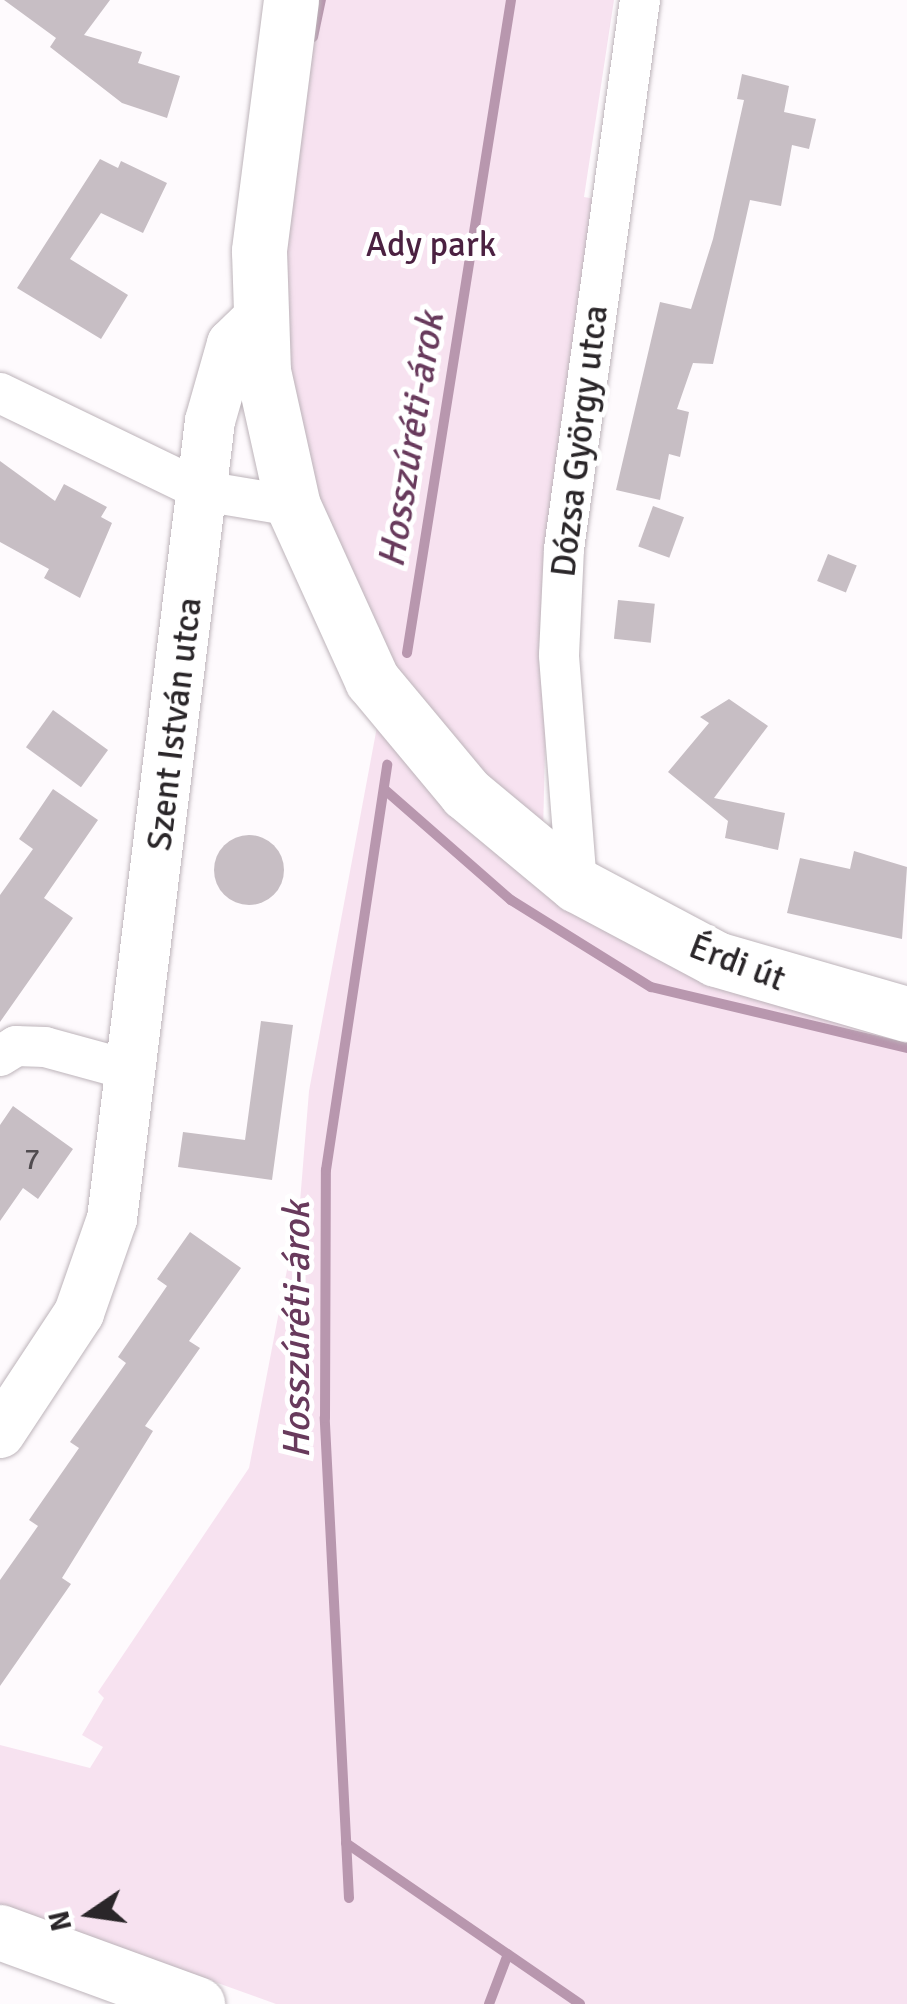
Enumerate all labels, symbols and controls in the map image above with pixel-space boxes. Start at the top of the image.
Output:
park label: Ady park [366,224,496,266]
street label: Dózsa György utca [542,303,618,579]
water label: Hosszúréti-árok [368,309,454,571]
street label: Szent István utca [139,595,211,853]
street label: Érdi út [683,926,791,1000]
house number: 7 [24,1142,40,1178]
water label: Hosszúréti-árok [274,1201,320,1459]
north arrow [40,1864,140,1964]
text: N [42,1907,80,1934]

